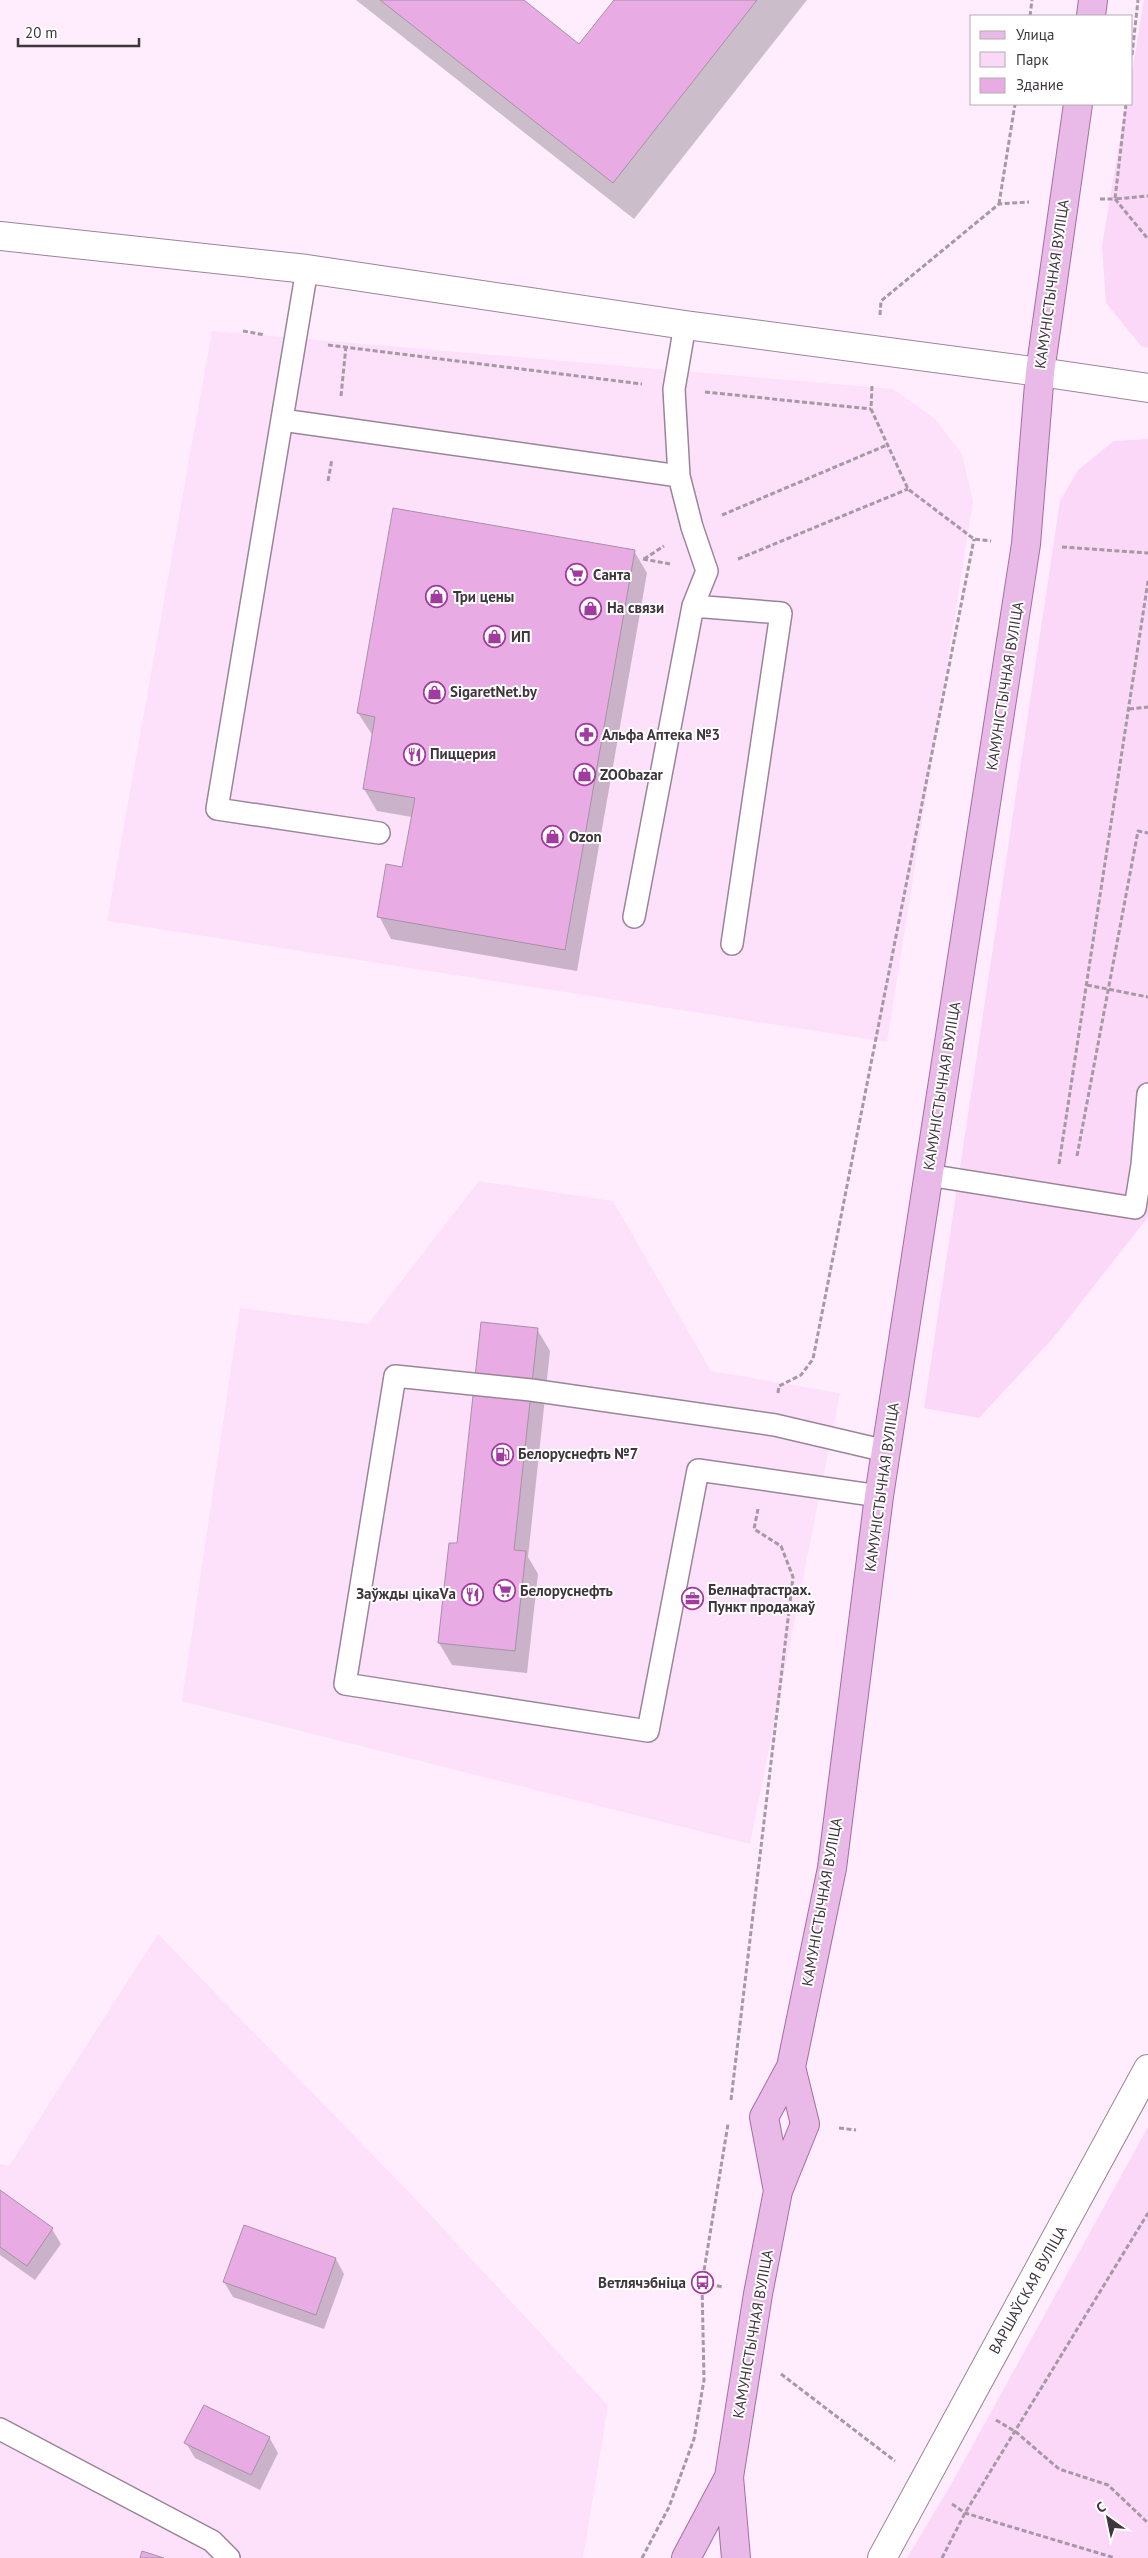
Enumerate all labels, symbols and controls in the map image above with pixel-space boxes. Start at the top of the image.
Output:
scale bar [18,15,139,47]
legend [970,15,1133,105]
text: 20 m [25,23,58,42]
text: Улица [1016,25,1054,44]
text: Парк [1016,50,1049,69]
text: Здание [1016,75,1064,94]
street label: КАМУНІСТЫЧНАЯ ВУЛІЦА [1030,198,1073,370]
supermarket icon: Санта [565,563,589,587]
place label: Санта [593,565,631,584]
shop icon: Три цены [425,585,449,609]
place label: Три цены [453,587,514,606]
shop icon: На связи [579,596,603,620]
place label: На связи [607,598,664,617]
street label: КАМУНІСТЫЧНАЯ ВУЛІЦА [982,600,1027,772]
shop icon: ИП [483,625,507,649]
place label: ИП [511,627,531,646]
shop icon: SigaretNet.by [422,680,446,704]
place label: SigaretNet.by [450,682,538,701]
pharmacy icon: Альфа Аптека №3 [574,723,598,747]
place label: Альфа Аптека №3 [602,725,720,744]
restaurant icon: Пиццерия [402,742,426,766]
place label: Пиццерия [430,744,496,763]
shop icon: ZOObazar [572,763,596,787]
place label: ZOObazar [600,765,664,784]
shop icon: Ozon [541,825,565,849]
place label: Ozon [569,827,602,846]
street label: КАМУНІСТЫЧНАЯ ВУЛІЦА [919,1000,964,1172]
street label: КАМУНІСТЫЧНАЯ ВУЛІЦА [860,1401,903,1573]
fuel station icon: Белоруснефть №7 [490,1442,514,1466]
place label: Белоруснефть №7 [518,1444,638,1463]
supermarket icon: Белоруснефть [492,1579,516,1603]
place label: Белнафтастрах. Пункт продажаў [708,1580,816,1616]
place label: Белоруснефть [520,1581,614,1600]
restaurant icon: Заўжды цікаVа [460,1582,484,1606]
place label: Заўжды цікаVа [356,1584,456,1603]
office icon: Белнафтастрах. Пункт продажаў [680,1587,704,1611]
street label: КАМУНІСТЫЧНАЯ ВУЛІЦА [797,1816,846,1988]
street label: ВАРШАЎСКАЯ ВУЛІЦА [984,2222,1071,2357]
street label: КАМУНІСТЫЧНАЯ ВУЛІЦА [728,2248,777,2420]
bus stop icon: Ветлячэбніца [690,2271,714,2295]
place label: Ветлячэбніца [598,2273,686,2292]
north arrow [1083,2493,1133,2543]
text: С [1093,2497,1109,2517]

